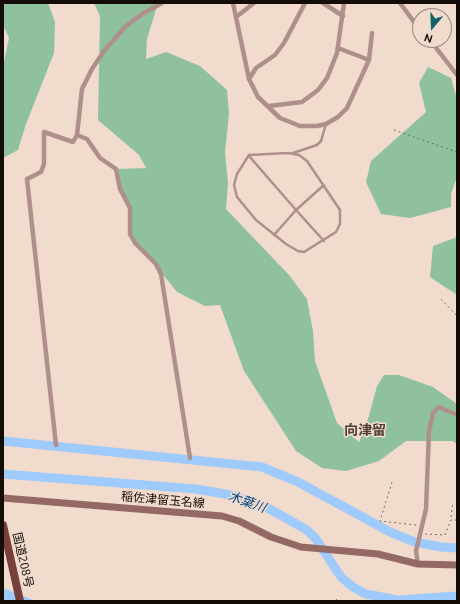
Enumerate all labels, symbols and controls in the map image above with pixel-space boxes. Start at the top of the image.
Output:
north arrow [412,8,452,48]
text: N [423,31,434,45]
district label: 向津留 [344,422,386,438]
water label: 木葉川 [226,488,268,516]
street label: 稲佐津留玉名線 [121,489,205,511]
street label: 国道208号 [10,531,36,589]

